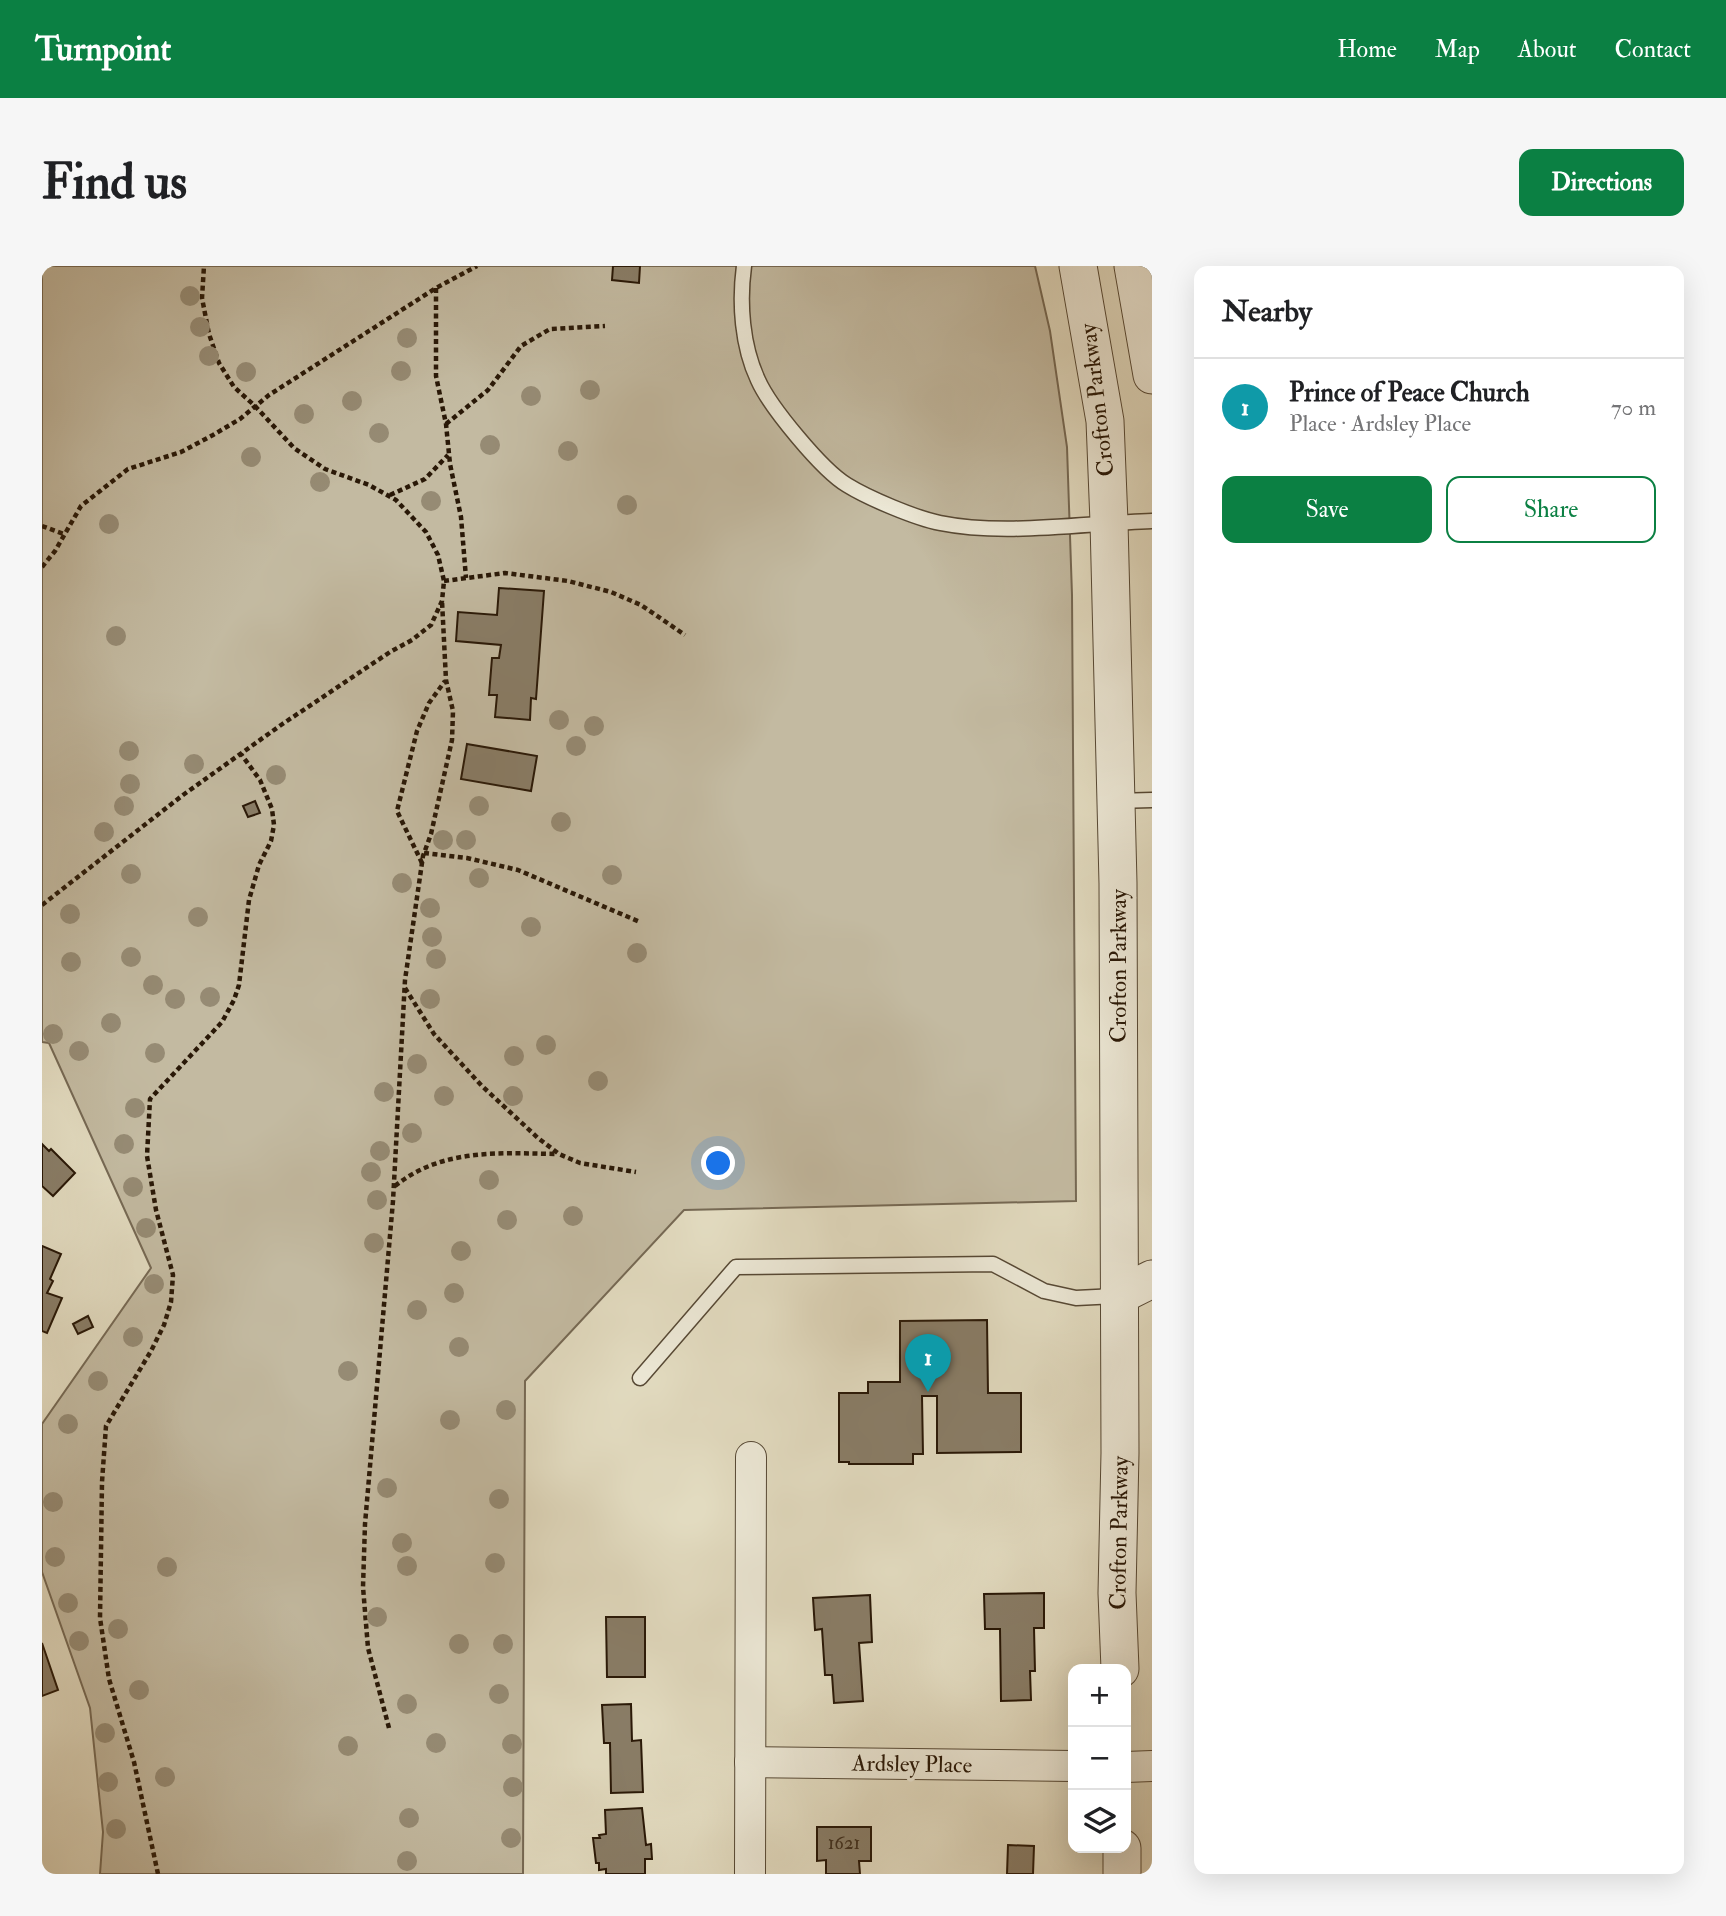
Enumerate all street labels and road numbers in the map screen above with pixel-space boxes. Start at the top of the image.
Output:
street label: Crofton Parkway [1073,321,1121,478]
street label: Crofton Parkway [1104,888,1133,1043]
street label: Crofton Parkway [1103,1455,1135,1610]
street label: Ardsley Place [851,1748,973,1780]

